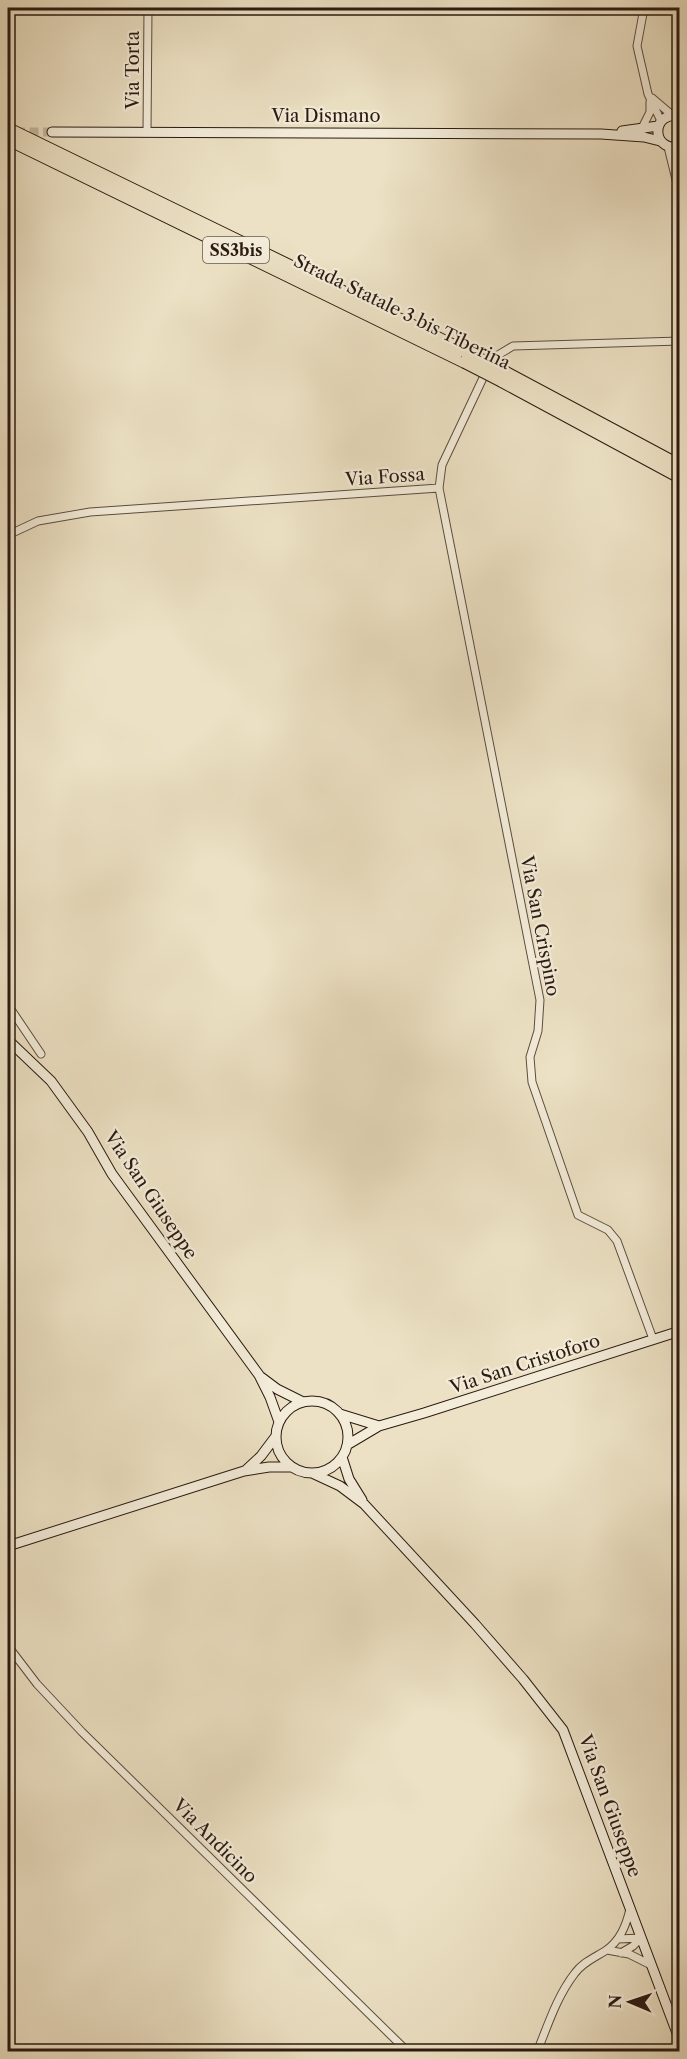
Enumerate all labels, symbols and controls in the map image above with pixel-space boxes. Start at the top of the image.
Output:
street label: Via Torta [122,30,144,110]
street label: Via Dismano [271,105,381,127]
road number: SS3bis [203,237,269,263]
street label: Strada Statale 3 bis Tiberina [290,250,514,374]
street label: Via Fossa [343,463,426,491]
street label: Via San Crispino [515,853,564,998]
street label: Via San Giuseppe [99,1126,202,1263]
street label: Via San Cristoforo [446,1329,603,1399]
street label: Via San Giuseppe [574,1731,646,1880]
street label: Via Andicino [168,1794,262,1888]
north arrow [600,1972,660,2032]
text: N [605,1994,625,2009]

